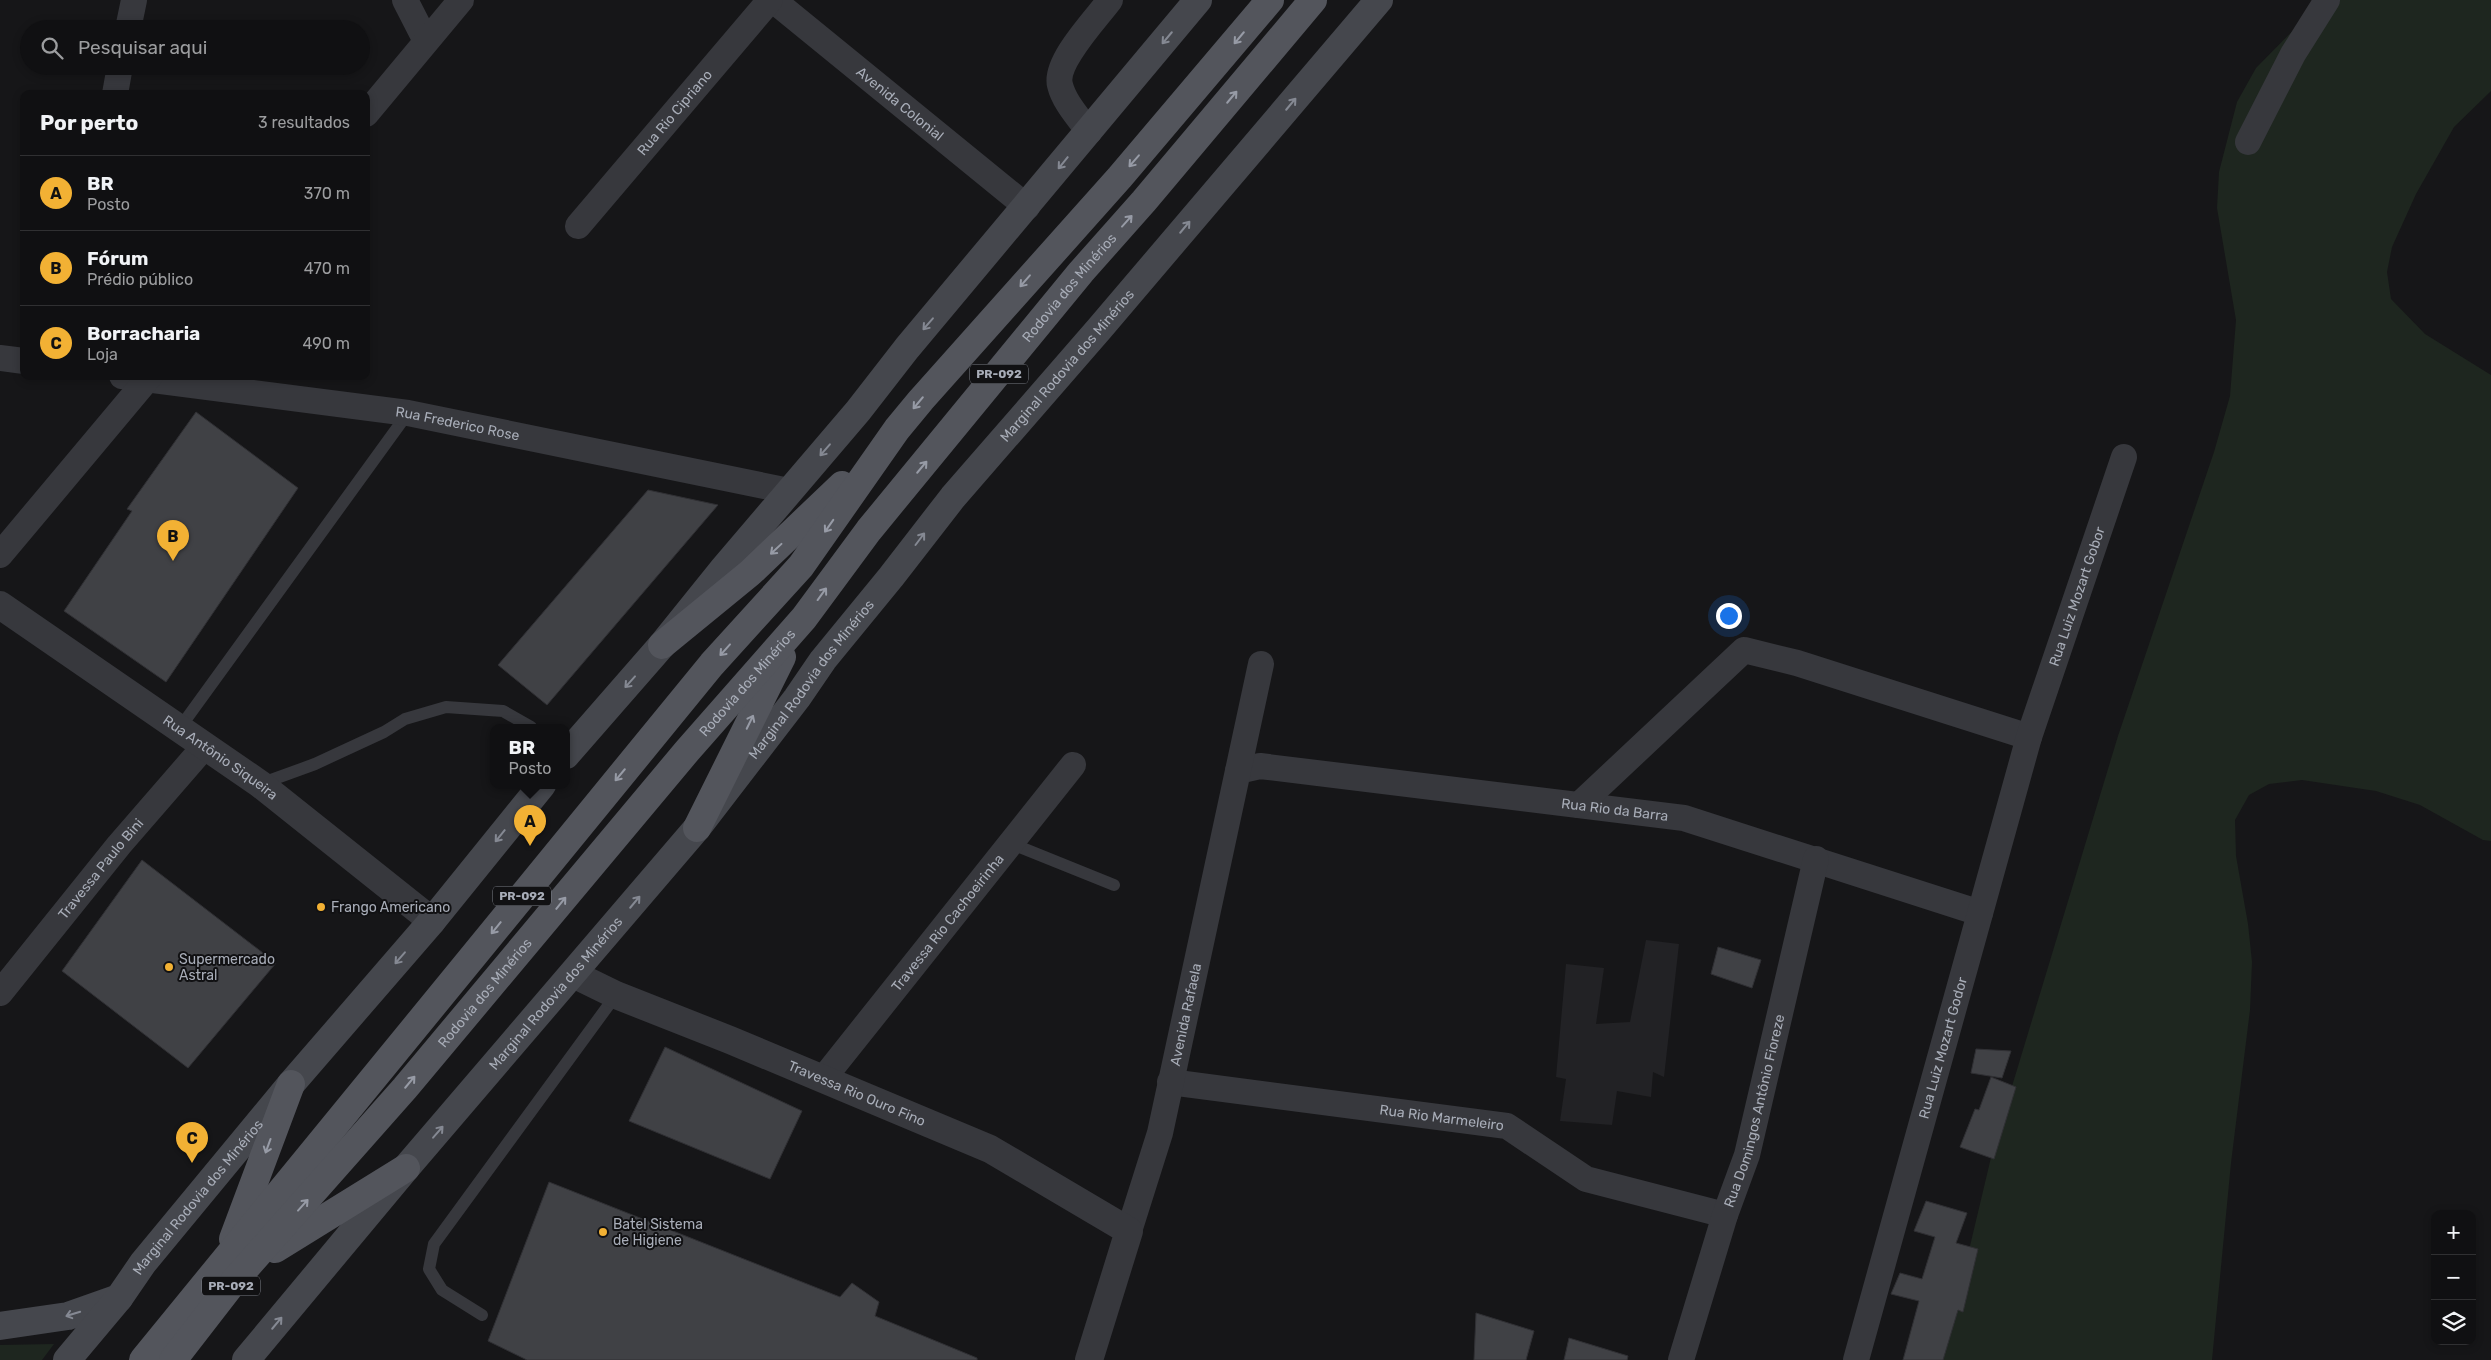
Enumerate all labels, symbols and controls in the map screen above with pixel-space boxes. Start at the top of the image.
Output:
search box [20,20,370,75]
one-way arrow [1161,31,1172,44]
one-way arrow [1233,31,1244,44]
icon: search [38,34,66,62]
text: Pesquisar aqui [78,36,207,59]
street label: Avenida Colonial [853,63,947,144]
street label: Rua Rio Cipriano [633,66,716,159]
one-way arrow [1226,91,1237,104]
one-way arrow [1286,98,1297,111]
text: Por perto [40,110,138,135]
text: 3 resultados [258,113,350,132]
one-way arrow [1128,155,1139,168]
one-way arrow [1058,156,1069,169]
text: BR [87,172,114,195]
text: A [50,184,62,203]
text: 370 m [304,184,350,203]
text: Posto [87,195,130,214]
one-way arrow [1121,214,1132,227]
one-way arrow [1179,220,1191,233]
street label: Rodovia dos Minérios [1018,230,1120,346]
text: Fórum [87,247,148,270]
text: B [50,259,62,278]
text: 470 m [304,259,350,278]
text: Prédio público [87,270,193,289]
one-way arrow [1019,275,1031,288]
street label: Marginal Rodovia dos Minérios [996,286,1138,445]
one-way arrow [923,317,934,330]
text: Borracharia [87,322,200,345]
text: C [50,334,62,353]
text: 490 m [302,334,350,353]
text: Loja [87,345,118,364]
road number: PR-092 [970,364,1028,384]
one-way arrow [913,396,924,409]
street label: Rua Frederico Rose [395,403,521,444]
one-way arrow [819,443,831,456]
one-way arrow [916,460,927,473]
one-way arrow [824,519,834,533]
pin: B [157,520,189,561]
street label: Rua Luiz Mozart Gobor [2045,524,2108,668]
one-way arrow [915,533,926,546]
one-way arrow [769,543,782,555]
one-way arrow [816,588,827,601]
street label: Marginal Rodovia dos Minérios [744,597,878,761]
your location [1716,603,1742,629]
street label: Rodovia dos Minérios [696,626,798,740]
one-way arrow [719,644,731,657]
one-way arrow [624,675,635,688]
street label: Rua Antônio Siqueira [160,711,281,803]
one-way arrow [745,714,755,729]
popup [490,724,570,789]
text: BR [509,736,535,759]
text: Posto [509,759,551,778]
one-way arrow [615,768,626,781]
street label: Rua Rio da Barra [1560,795,1669,825]
pin: A [514,805,546,846]
street label: Travessa Paulo Bini [54,815,147,922]
one-way arrow [495,829,506,842]
street label: Travessa Rio Cachoeirinha [888,850,1007,995]
road number: PR-092 [493,886,551,906]
one-way arrow [629,896,640,909]
one-way arrow [556,897,567,910]
place label: Frango Americano [331,899,450,916]
marker: Frango Americano [315,901,327,913]
street label: Marginal Rodovia dos Minérios [485,913,626,1073]
one-way arrow [490,921,501,934]
street label: Rodovia dos Minérios [434,935,535,1051]
place label: Supermercado Astral [179,951,275,984]
one-way arrow [395,951,406,964]
marker: Supermercado Astral [163,961,175,973]
street label: Avenida Rafaela [1166,962,1205,1067]
street label: Rua Luiz Mozart Godor [1915,974,1971,1121]
street label: Rua Domingos Antônio Fioreze [1720,1012,1788,1210]
street label: Travessa Rio Ouro Fino [786,1057,928,1130]
one-way arrow [404,1076,415,1089]
street label: Rua Rio Marmeleiro [1379,1101,1505,1134]
street label: Marginal Rodovia dos Minérios [129,1116,267,1278]
pin: C [176,1122,208,1163]
one-way arrow [432,1125,443,1138]
one-way arrow [263,1138,272,1153]
one-way arrow [298,1198,309,1211]
map controls [2431,1210,2476,1345]
button: + [2431,1210,2476,1255]
place label: Batel Sistema de Higiene [613,1216,703,1249]
marker: Batel Sistema de Higiene [597,1226,609,1238]
button: − [2431,1255,2476,1300]
road number: PR-092 [202,1276,260,1295]
button: layers [2431,1300,2476,1345]
one-way arrow [65,1309,81,1319]
one-way arrow [272,1316,283,1329]

